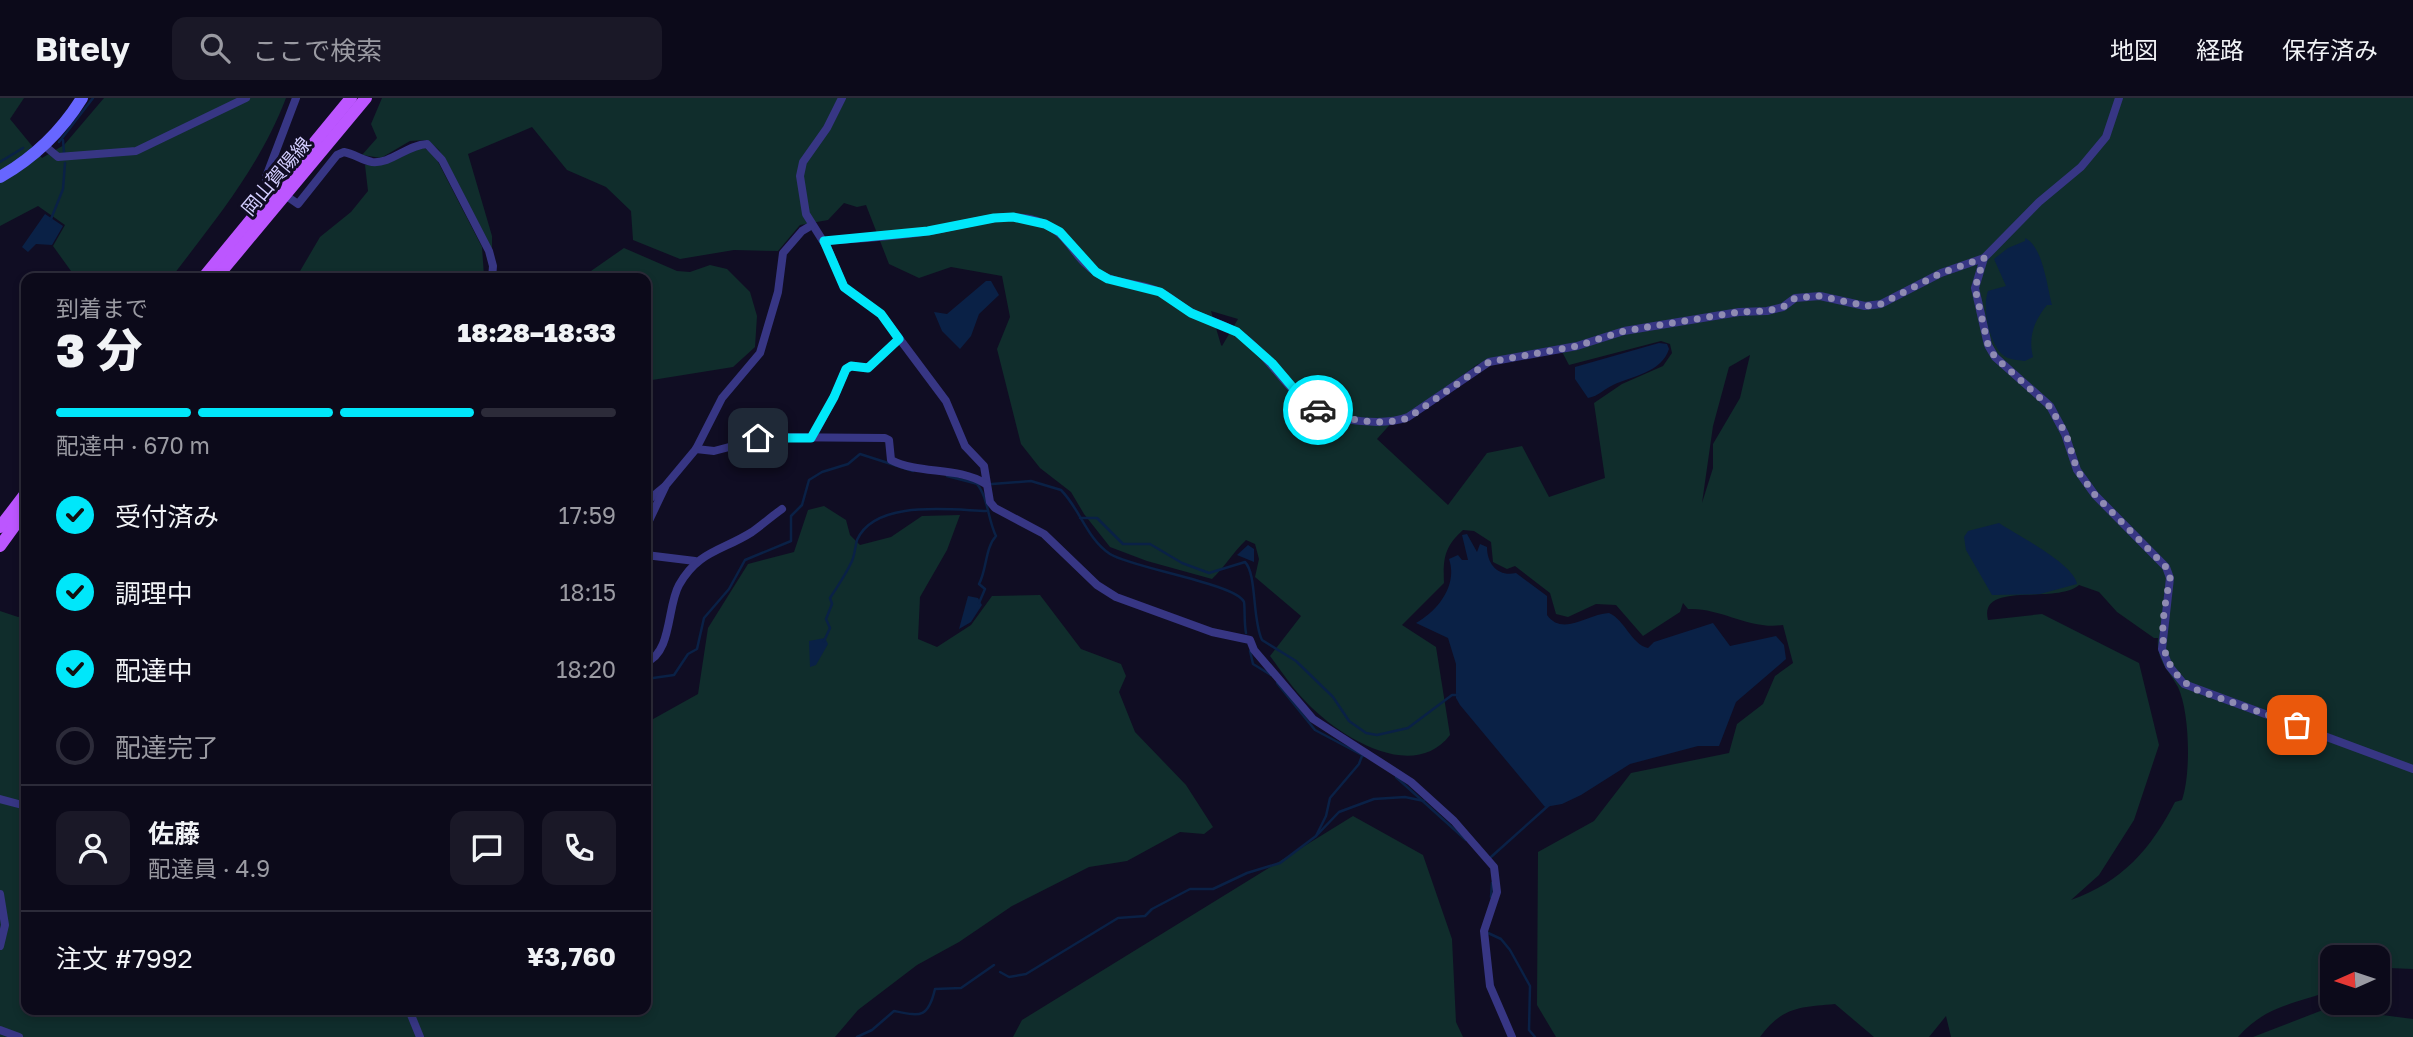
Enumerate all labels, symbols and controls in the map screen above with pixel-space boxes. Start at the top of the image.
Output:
search box [172,17,662,80]
text: Bitely [35,29,130,68]
icon: search [196,29,234,67]
text: ここで検索 [252,35,382,66]
text: 地図 [2110,35,2158,64]
text: 経路 [2196,35,2244,64]
text: 保存済み [2282,35,2378,64]
street label: 岡山賀陽線 [236,132,315,219]
text: 到着まで [56,294,148,322]
text: 18:28–18:33 [458,317,616,348]
text: 3 分 [56,322,142,377]
courier [1283,375,1353,445]
icon: car [1299,391,1337,429]
pin [728,408,788,468]
icon: home [739,419,777,457]
text: 配達中 · 670 m [56,431,210,459]
icon: check [56,496,94,534]
text: 受付済み [115,501,219,532]
text: 17:59 [559,501,616,529]
icon: check [56,573,94,611]
text: 調理中 [115,578,193,609]
text: 18:15 [559,578,616,606]
icon: check [56,650,94,688]
text: 配達中 [115,655,193,686]
text: 18:20 [556,655,616,683]
pin [2267,695,2327,755]
icon: bag [2278,706,2316,744]
text: 配達完了 [115,732,219,763]
button: person [56,811,130,885]
button: chat [450,811,524,885]
button: phone [542,811,616,885]
text: 佐藤 [148,818,200,849]
text: 配達員 · 4.9 [148,854,270,882]
text: ¥3,760 [527,941,616,972]
text: 注文 #7992 [56,943,193,974]
north arrow [2320,945,2390,1015]
map controls [2320,945,2390,1015]

